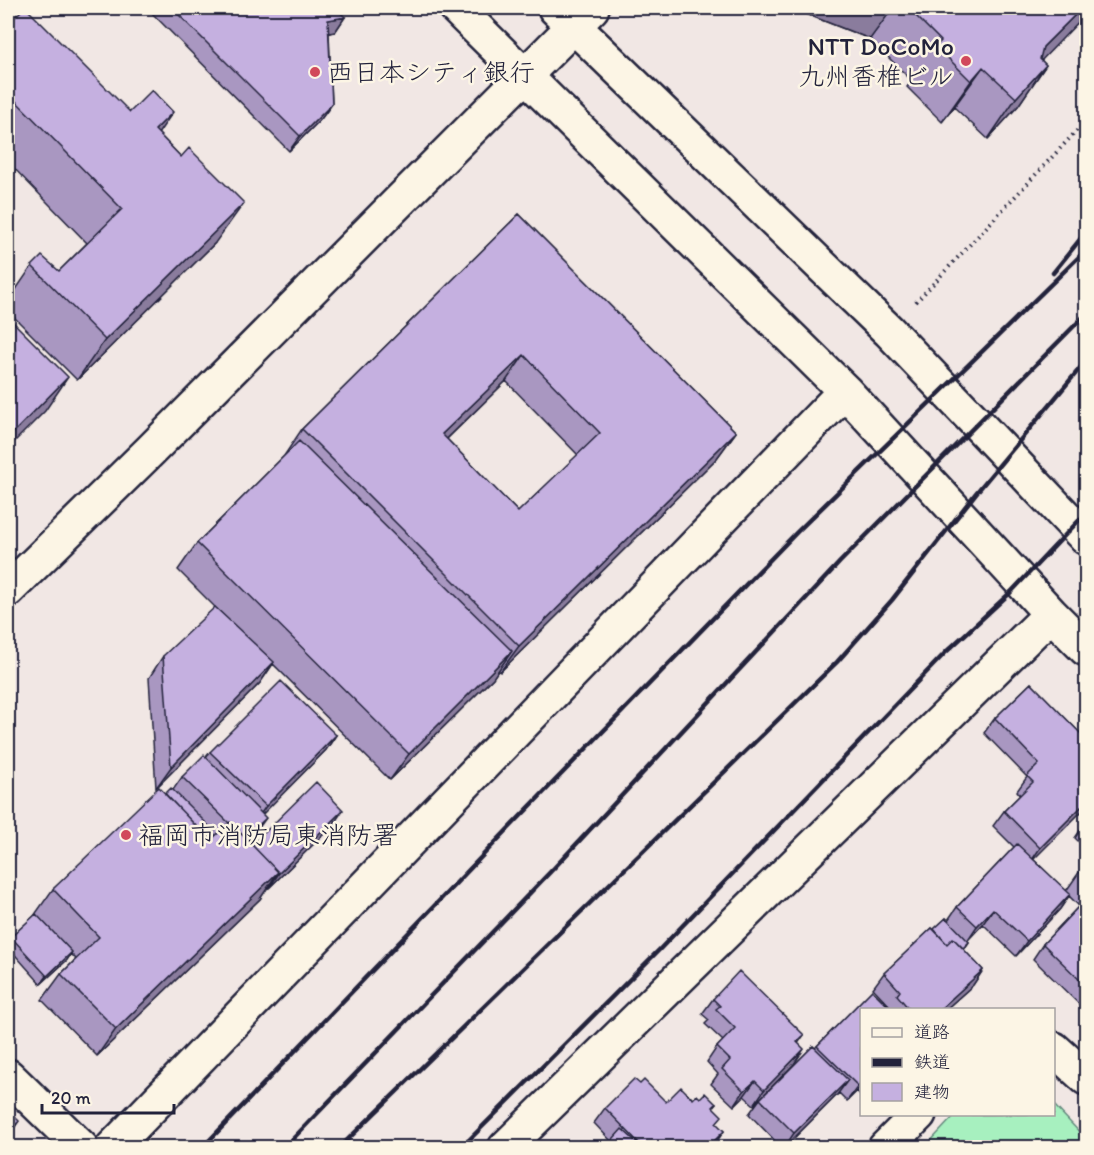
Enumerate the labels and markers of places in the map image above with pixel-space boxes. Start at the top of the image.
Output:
place label: NTT DoCoMo 九州香椎ビル [799,30,954,92]
marker: NTT DoCoMo 九州香椎ビル [959,54,973,68]
place label: 西日本シティ銀行 [327,56,535,88]
marker: 西日本シティ銀行 [308,65,322,79]
place label: 福岡市消防局東消防署 [138,819,398,851]
marker: 福岡市消防局東消防署 [119,828,133,842]

